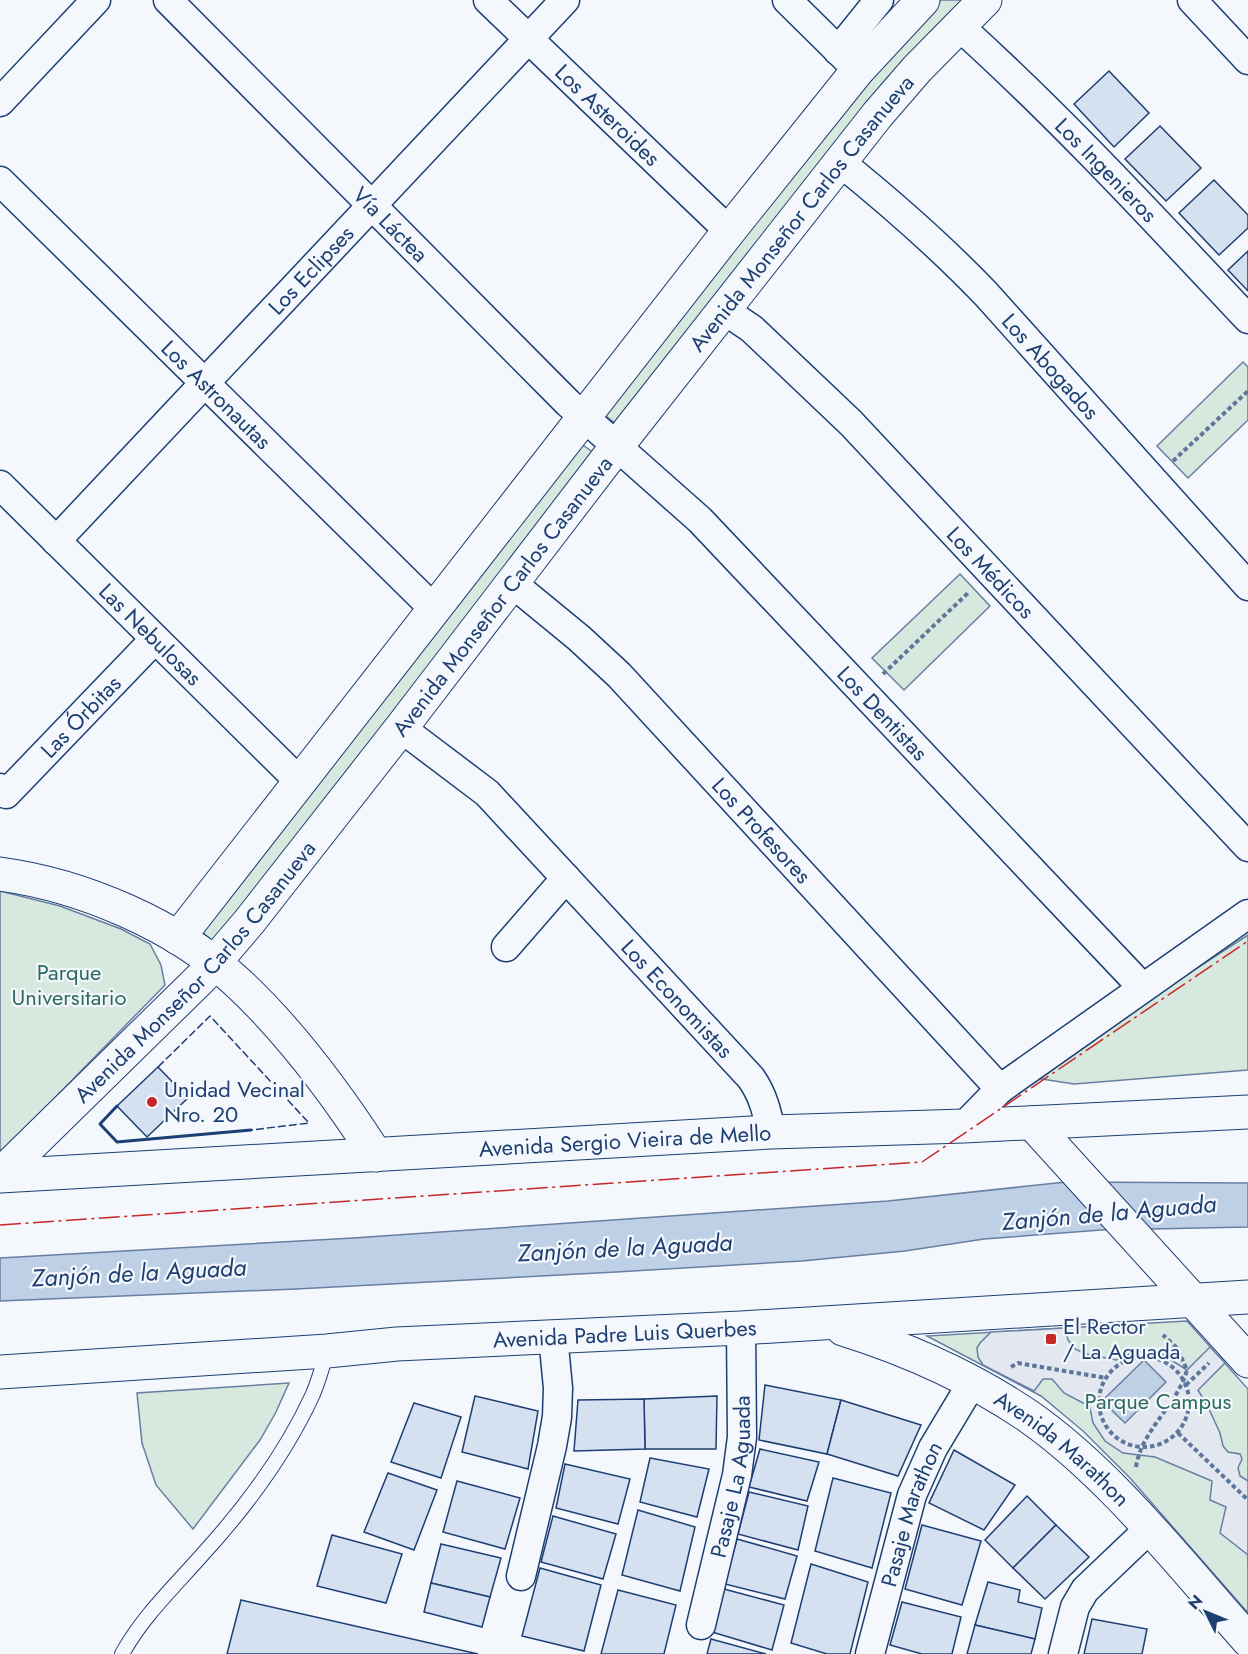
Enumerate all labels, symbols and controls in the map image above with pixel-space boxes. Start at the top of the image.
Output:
street label: Los Asteroides [548,57,668,173]
street label: Avenida Monseñor Carlos Casanueva [681,67,921,358]
street label: Los Ingenieros [1048,110,1165,229]
street label: Vía Láctea [346,179,436,270]
street label: Los Eclipses [260,218,361,322]
street label: Los Abogados [994,306,1107,427]
street label: Los Astronautas [154,333,279,456]
street label: Avenida Monseñor Carlos Casanueva [384,449,620,743]
street label: Los Médicos [939,519,1042,626]
street label: Las Nebulosas [92,576,210,693]
street label: Los Dentistas [830,658,936,768]
street label: Las Órbitas [33,668,128,765]
street label: Los Profesores [705,770,819,890]
street label: Avenida Monseñor Carlos Casanueva [67,834,323,1110]
street label: Los Economistas [614,932,741,1065]
park label: Parque Universitario [12,956,127,1013]
place label: Unidad Vecinal Nro. 20 [164,1073,305,1130]
marker: Unidad Vecinal Nro. 20 [145,1095,159,1109]
street label: Avenida Sergio Vieira de Mello [478,1116,772,1165]
water label: Zanjón de la Aguada [999,1186,1218,1239]
water label: Zanjón de la Aguada [516,1224,733,1271]
water label: Zanjón de la Aguada [30,1249,247,1296]
place label: El Rector / La Aguada [1063,1310,1180,1367]
street label: Avenida Padre Luis Querbes [492,1311,758,1356]
marker: El Rector / La Aguada [1044,1332,1058,1346]
street label: Avenida Marathon [988,1382,1138,1514]
park label: Parque Campus [1085,1385,1232,1417]
street label: Pasaje La Aguada [702,1395,758,1561]
street label: Pasaje Marathon [872,1435,950,1590]
north arrow [1176,1582,1236,1642]
text: N [1183,1590,1208,1615]

